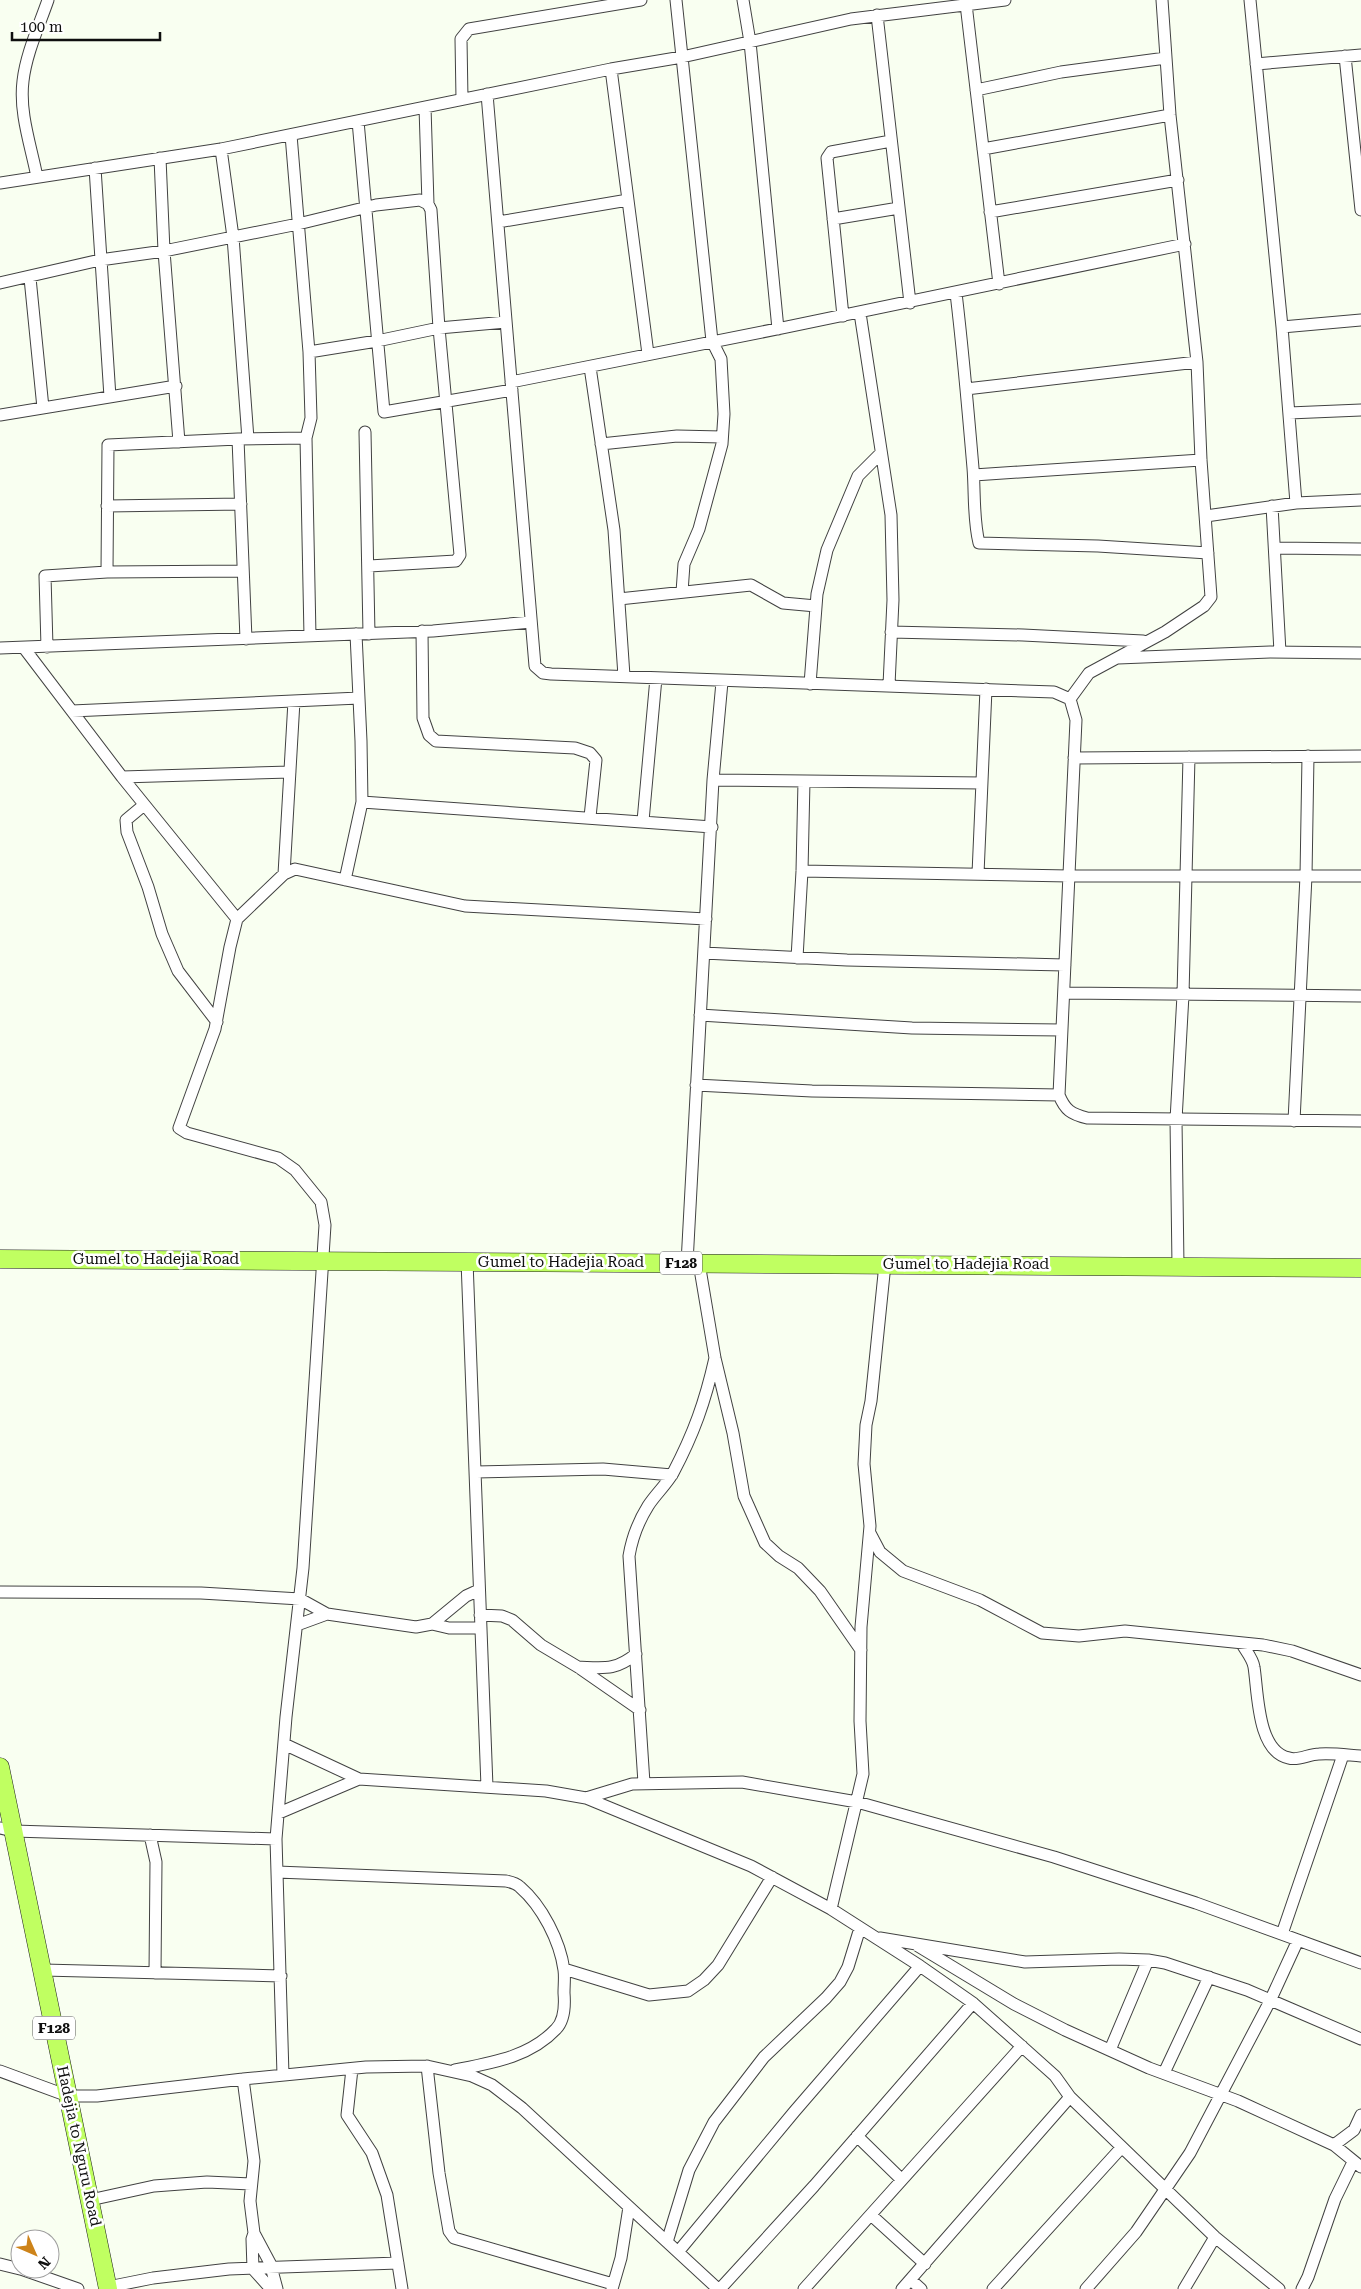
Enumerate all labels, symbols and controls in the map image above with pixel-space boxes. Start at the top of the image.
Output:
scale bar [12,10,160,42]
text: 100 m [20,18,63,36]
street label: Gumel to Hadejia Road [73,1250,240,1268]
road number: F128 [660,1252,702,1274]
street label: Gumel to Hadejia Road [478,1253,645,1271]
street label: Gumel to Hadejia Road [883,1255,1050,1273]
road number: F128 [33,2016,75,2040]
street label: Hadejia to Nguru Road [53,2064,105,2228]
north arrow [10,2229,60,2279]
text: N [35,2254,54,2273]

